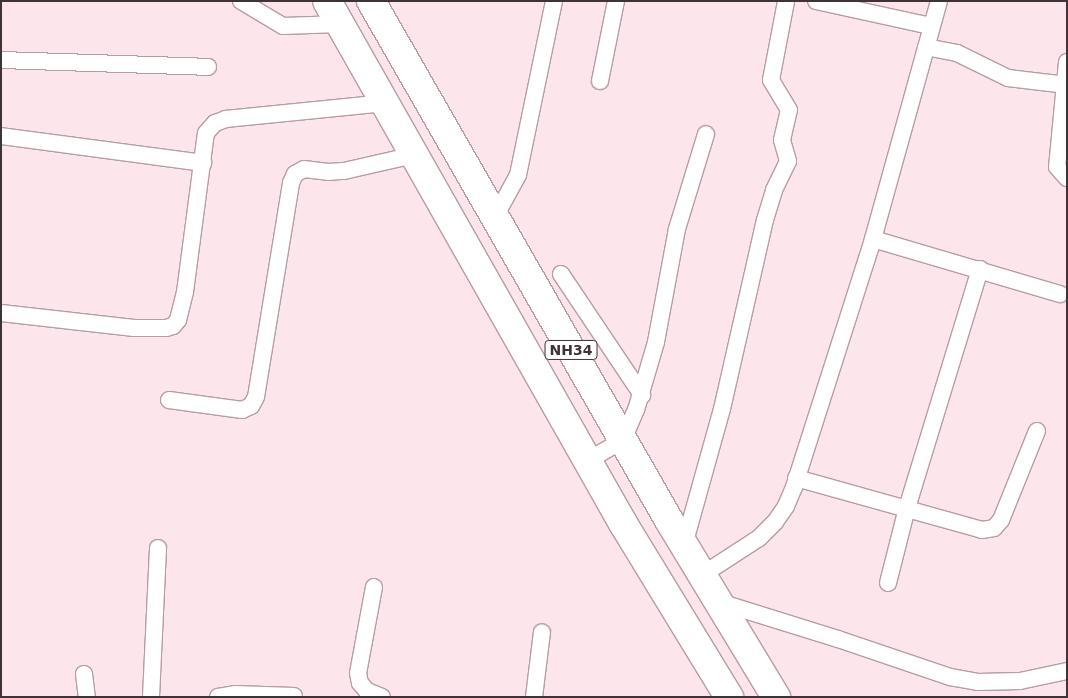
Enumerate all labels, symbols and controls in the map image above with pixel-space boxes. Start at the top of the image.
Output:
road number: NH34 [544,338,598,362]

